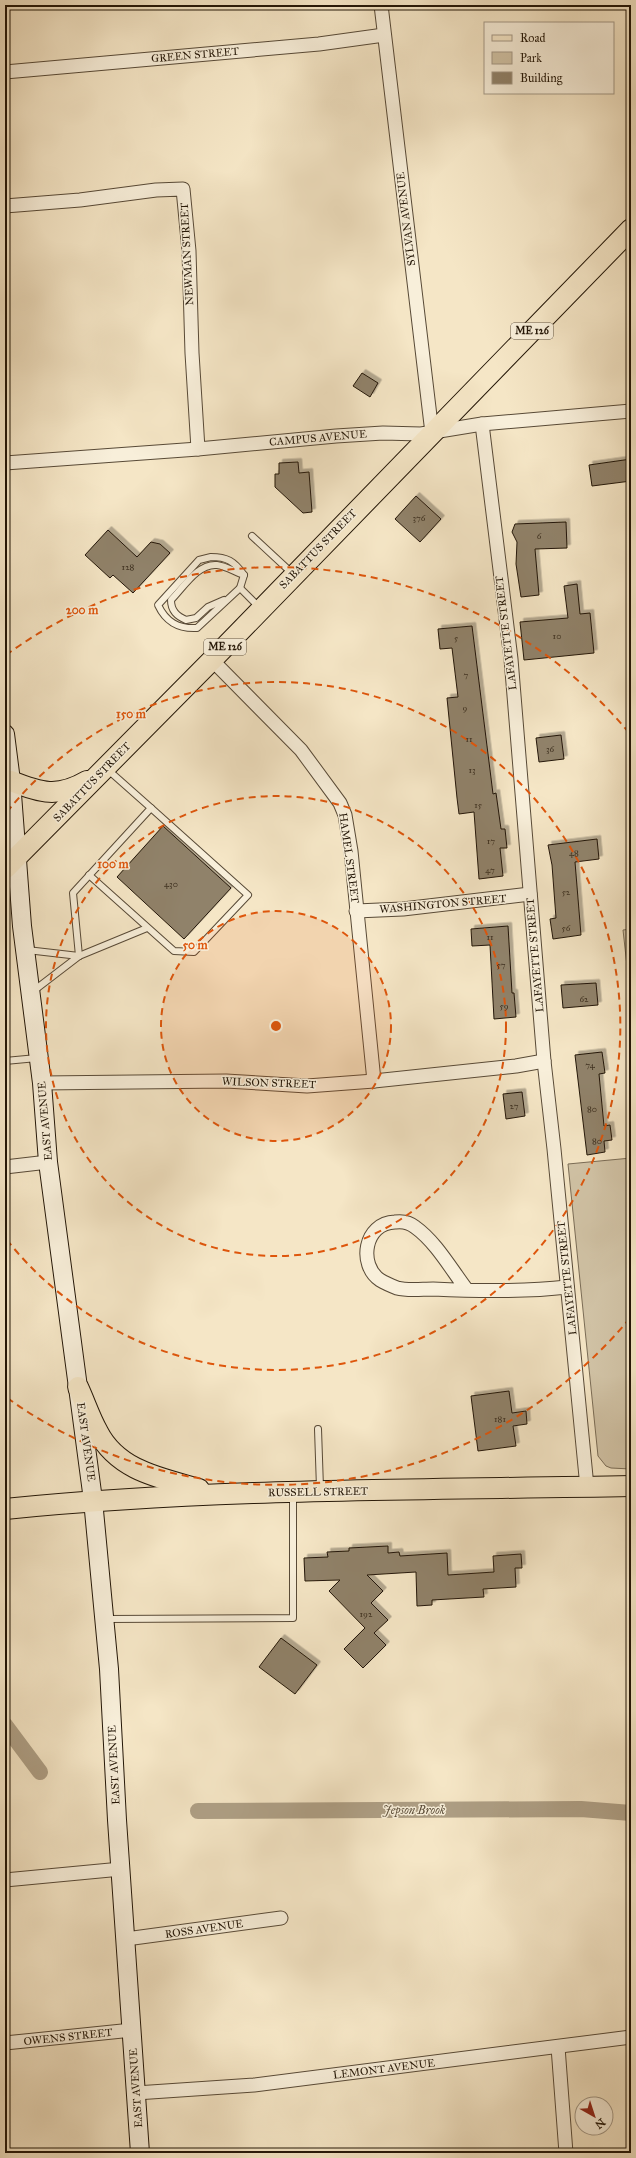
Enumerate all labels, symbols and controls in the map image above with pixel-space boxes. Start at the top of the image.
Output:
legend [484,22,614,94]
text: Road [520,31,546,45]
street label: GREEN STREET [151,45,240,65]
text: Park [520,51,542,65]
text: Building [520,71,563,86]
street label: SYLVAN AVENUE [394,171,418,267]
street label: NEWMAN STREET [178,202,196,306]
road number: ME 126 [511,323,553,339]
street label: CAMPUS AVENUE [269,427,367,449]
street label: SABATTUS STREET [277,506,360,591]
house number: 376 [413,512,426,523]
house number: 6 [537,530,542,541]
house number: 128 [122,561,135,572]
street label: LAFAYETTE STREET [492,575,519,691]
text: 200 m [66,603,99,617]
house number: 10 [553,630,561,641]
house number: 5 [454,632,459,643]
road number: ME 126 [204,639,246,655]
house number: 7 [464,669,469,680]
house number: 9 [463,702,468,713]
text: 150 m [116,707,147,721]
house number: 11 [465,733,473,744]
street label: SABATTUS STREET [51,739,134,824]
house number: 36 [546,743,554,754]
house number: 13 [468,764,476,775]
house number: 15 [474,799,483,810]
street label: HAMEL STREET [336,812,362,905]
house number: 17 [487,835,495,846]
house number: 48 [569,847,579,858]
text: 100 m [97,857,130,871]
house number: 47 [485,864,495,875]
house number: 430 [164,878,178,889]
house number: 52 [562,886,571,897]
street label: WASHINGTON STREET [379,892,508,916]
street label: LAFAYETTE STREET [523,897,546,1013]
house number: 56 [562,922,571,933]
house number: 11 [486,931,494,942]
text: 50 m [182,938,209,952]
house number: 57 [497,959,506,970]
house number: 62 [579,993,589,1004]
house number: 59 [499,1000,509,1011]
centre of rings [269,1019,283,1033]
house number: 74 [585,1059,596,1070]
street label: WILSON STREET [222,1075,317,1091]
street label: EAST AVENUE [35,1081,55,1161]
house number: 27 [510,1100,519,1111]
house number: 80 [587,1103,597,1114]
house number: 80 [592,1135,602,1146]
street label: LAFAYETTE STREET [554,1220,579,1336]
street label: EAST AVENUE [74,1402,98,1482]
house number: 181 [494,1413,506,1424]
street label: RUSSELL STREET [268,1485,369,1499]
house number: 192 [360,1608,373,1619]
street label: EAST AVENUE [105,1725,123,1805]
water label: Jepson Brook [382,1803,446,1818]
street label: ROSS AVENUE [164,1917,244,1941]
street label: OWENS STREET [23,2026,114,2048]
street label: EAST AVENUE [127,2048,145,2128]
street label: LEMONT AVENUE [332,2056,436,2082]
north arrow [574,2096,614,2136]
text: N [592,2115,608,2132]

